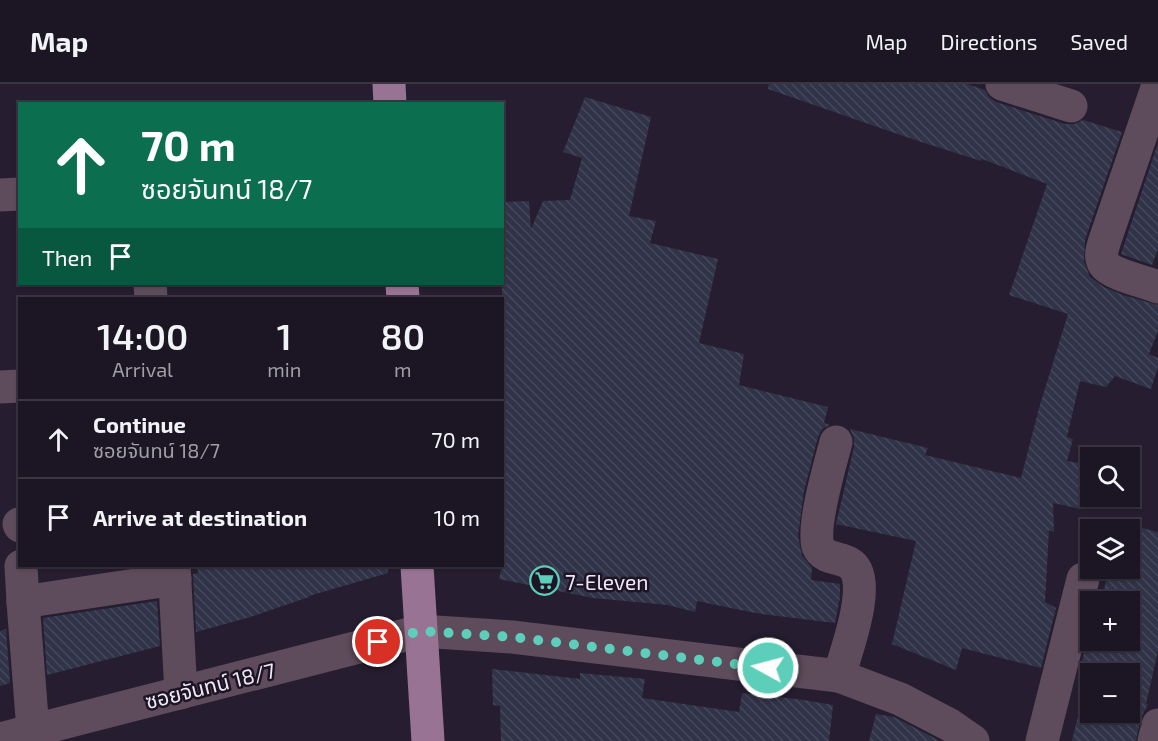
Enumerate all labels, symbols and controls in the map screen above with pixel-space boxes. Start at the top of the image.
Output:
text: Map [30,24,88,58]
text: Map [865,29,908,54]
text: Directions [941,29,1037,54]
text: Saved [1070,29,1128,54]
text: 70 m [141,119,236,169]
icon: ahead [42,126,120,204]
text: ซอยจันทน์ 18/7 [141,172,312,204]
icon: arrive [104,240,137,273]
text: Then [42,244,92,270]
text: 14:00 [97,314,188,357]
text: 1 [277,314,292,357]
text: 80 [380,314,425,357]
text: Arrival [112,357,173,381]
text: min [267,357,301,381]
text: m [394,357,411,381]
text: Continue [93,411,186,437]
icon: ahead [42,423,75,456]
text: 70 m [431,426,480,452]
text: ซอยจันทน์ 18/7 [93,438,220,462]
map controls [1080,447,1140,723]
button: search [1080,447,1140,507]
icon: arrive [42,501,75,534]
text: Arrive at destination [93,504,307,530]
text: 10 m [434,504,480,530]
button: layers [1080,519,1140,579]
supermarket icon: 7-Eleven [528,565,560,597]
place label: 7-Eleven [565,569,648,594]
button: + [1080,591,1140,651]
pin [352,616,403,667]
icon: arrive [361,625,394,658]
position arrow [736,636,800,700]
street label: ซอยจันทน์ 18/7 [142,657,278,713]
button: − [1080,663,1140,723]

